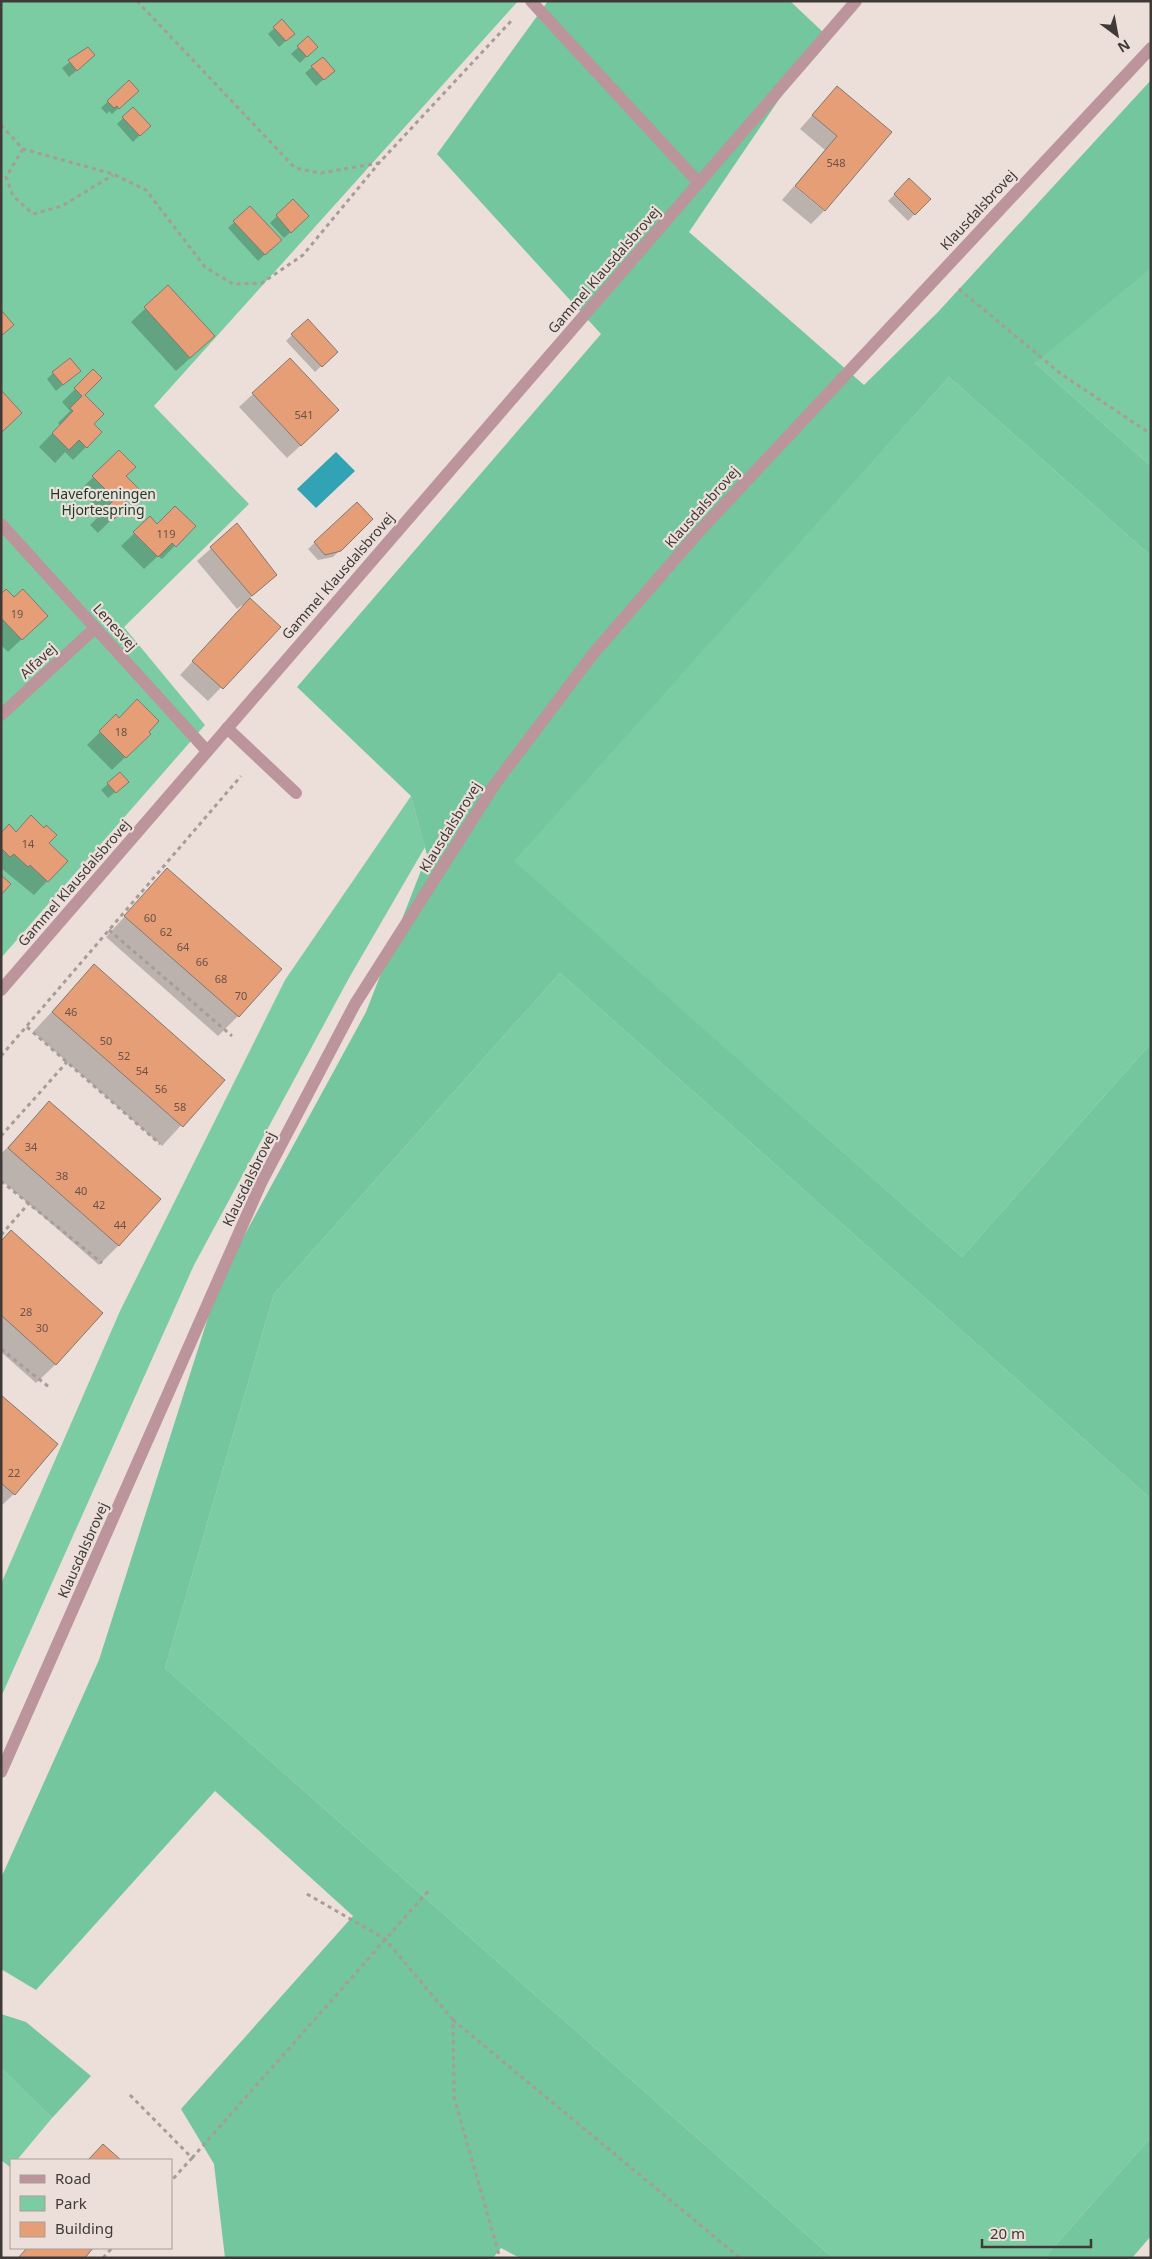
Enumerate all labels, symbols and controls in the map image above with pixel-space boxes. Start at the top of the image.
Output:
north arrow [1092,10,1142,60]
text: N [1114,35,1134,58]
house number: 548 [827,155,845,170]
street label: Klausdalsbrovej [935,165,1020,254]
street label: Gammel Klausdalsbrovej [543,202,664,337]
house number: 541 [295,407,313,422]
street label: Klausdalsbrovej [660,462,743,551]
park label: Haveforeningen Hjortespring [50,484,156,519]
street label: Gammel Klausdalsbrovej [277,508,398,643]
house number: 119 [157,526,175,541]
street label: Lenesvej [89,599,142,654]
house number: 19 [11,606,23,621]
street label: Alfavej [15,639,60,683]
house number: 18 [115,724,127,739]
street label: Klausdalsbrovej [414,778,485,876]
street label: Gammel Klausdalsbrovej [13,815,134,950]
house number: 14 [22,836,35,851]
house number: 60 [144,910,156,925]
house number: 62 [160,924,172,939]
house number: 64 [177,939,190,954]
house number: 66 [196,954,208,969]
house number: 68 [215,971,227,986]
house number: 70 [235,988,247,1003]
house number: 46 [65,1004,77,1019]
house number: 50 [100,1033,112,1048]
house number: 52 [118,1048,130,1063]
house number: 54 [136,1063,149,1078]
house number: 56 [155,1081,167,1096]
house number: 58 [174,1099,186,1114]
street label: Klausdalsbrovej [217,1128,280,1229]
house number: 34 [25,1139,38,1154]
house number: 38 [56,1168,68,1183]
house number: 40 [75,1183,87,1198]
house number: 42 [93,1197,105,1212]
house number: 44 [114,1217,127,1232]
house number: 28 [20,1304,32,1319]
house number: 30 [36,1320,48,1335]
house number: 22 [8,1465,20,1480]
street label: Klausdalsbrovej [53,1499,112,1601]
legend [10,2159,172,2249]
text: Road [55,2168,91,2188]
text: Park [55,2193,87,2213]
scale bar [982,2216,1091,2248]
text: Building [55,2218,113,2238]
text: 20 m [990,2223,1025,2243]

